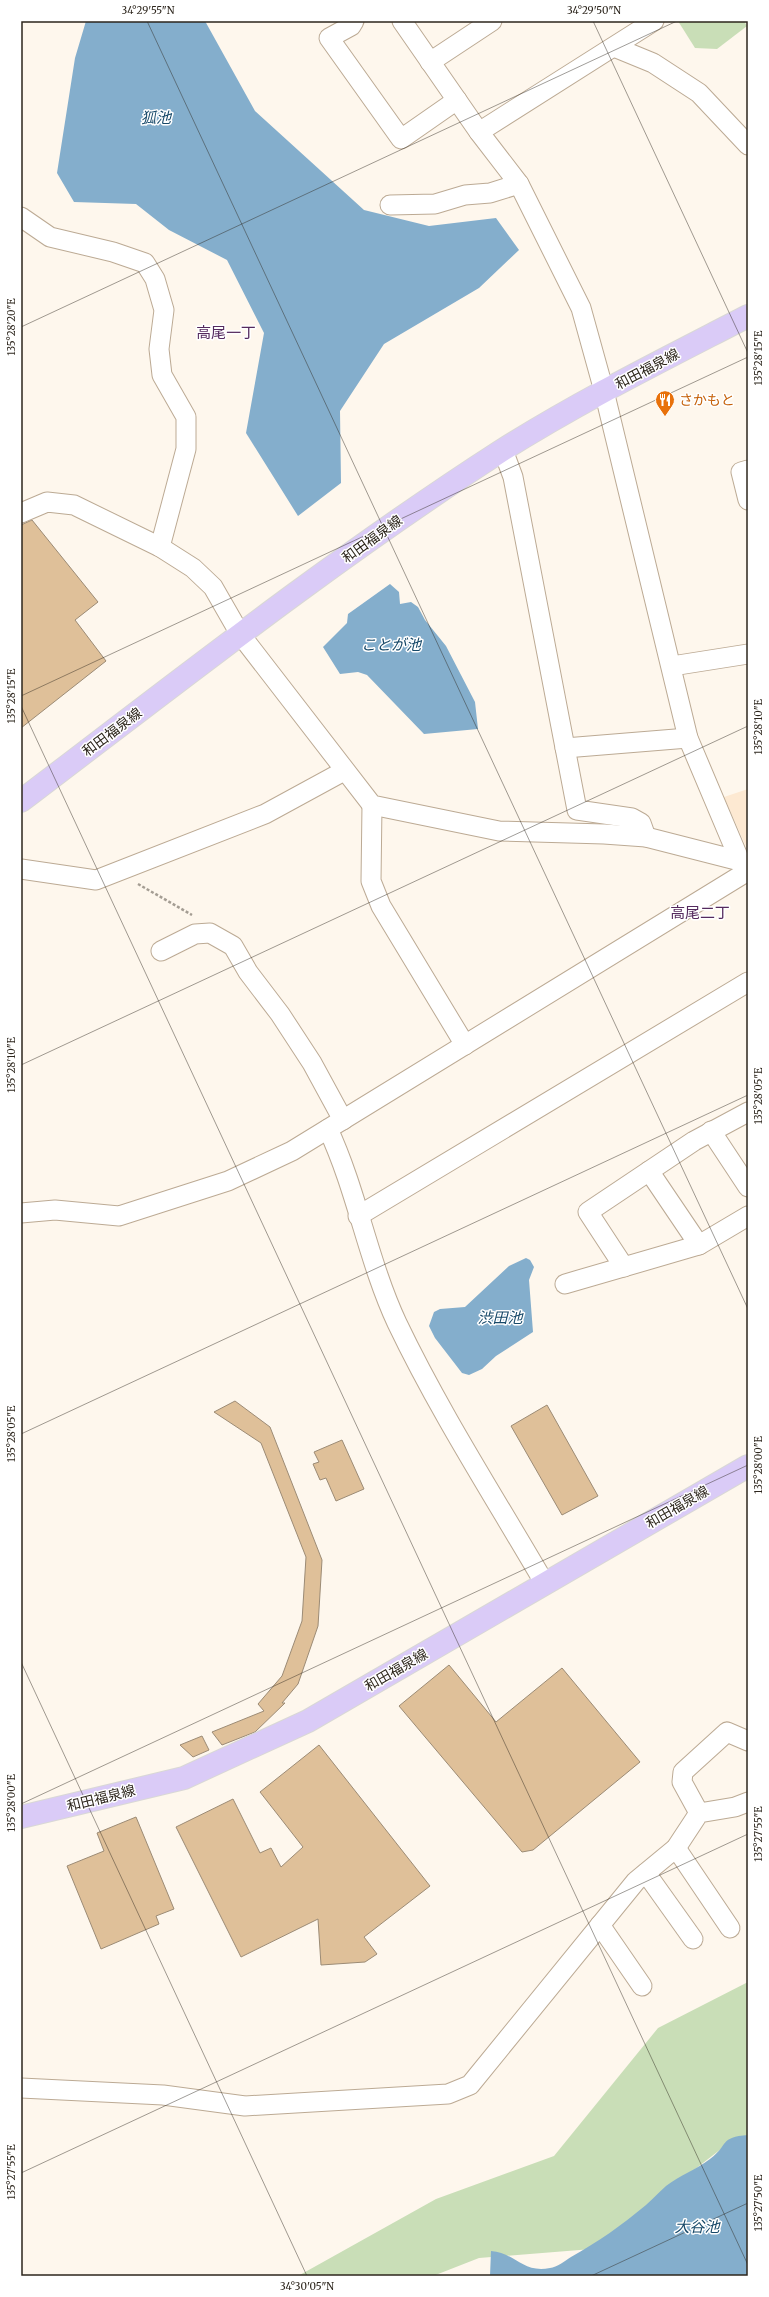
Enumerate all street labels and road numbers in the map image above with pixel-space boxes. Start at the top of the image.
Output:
street label: 和田福泉線 [612,345,682,393]
street label: 和田福泉線 [338,511,406,567]
street label: 和田福泉線 [79,704,145,760]
street label: 和田福泉線 [642,1482,712,1532]
street label: 和田福泉線 [361,1645,431,1695]
street label: 和田福泉線 [65,1781,137,1815]

